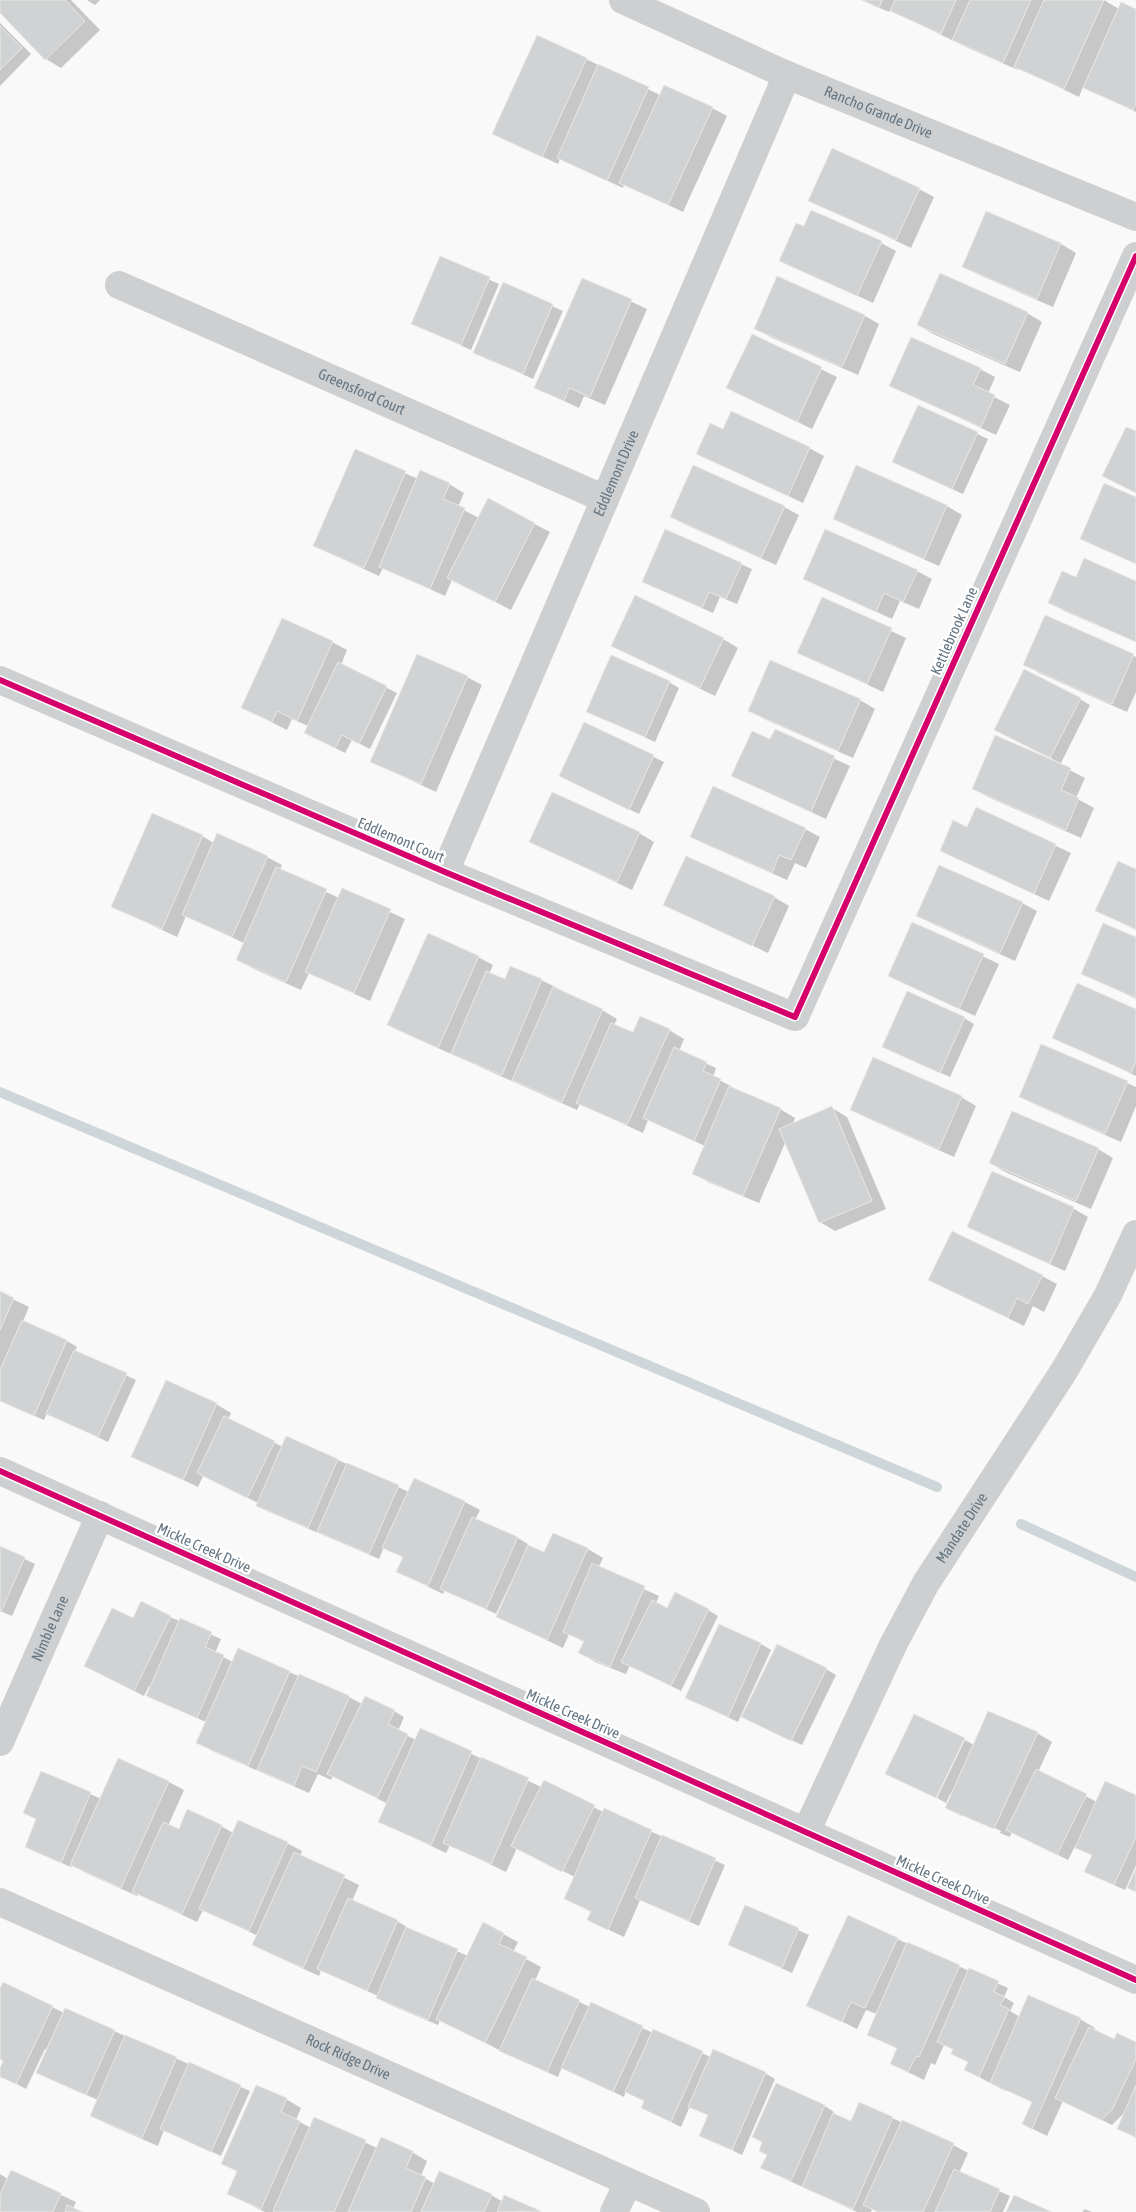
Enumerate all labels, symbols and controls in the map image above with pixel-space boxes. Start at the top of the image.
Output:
street label: Rancho Grande Drive [822,82,935,141]
street label: Greensford Court [316,365,408,418]
street label: Eddlemont Drive [590,427,642,519]
street label: Kettlebrook Lane [927,584,981,677]
street label: Eddlemont Court [355,814,447,865]
street label: Mandate Drive [932,1489,991,1566]
street label: Mickle Creek Drive [155,1519,254,1576]
street label: Nimble Lane [28,1593,71,1664]
street label: Mickle Creek Drive [524,1685,623,1742]
street label: Mickle Creek Drive [894,1851,993,1908]
street label: Rock Ridge Drive [303,2030,393,2083]

